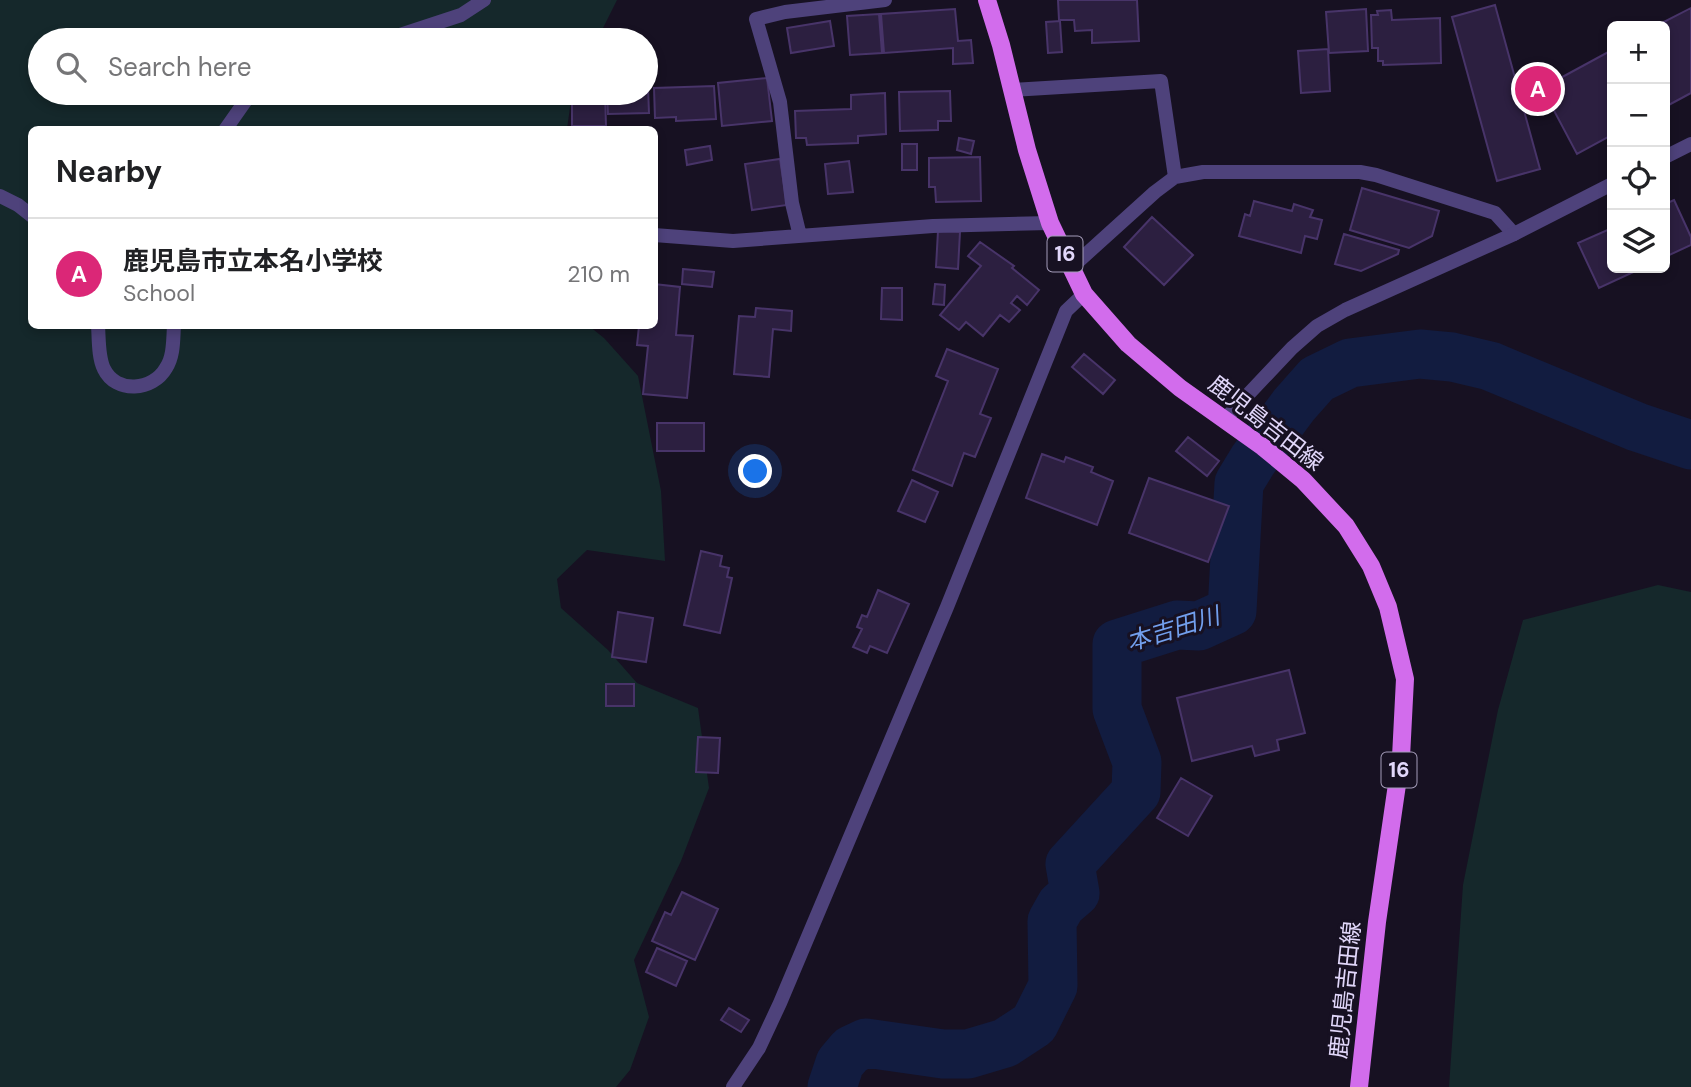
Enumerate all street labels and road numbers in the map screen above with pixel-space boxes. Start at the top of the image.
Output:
road number: 16 [1048,236,1082,272]
street label: 鹿児島吉田線 [1202,369,1330,477]
road number: 16 [1382,752,1416,788]
street label: 鹿児島吉田線 [1323,920,1367,1060]

